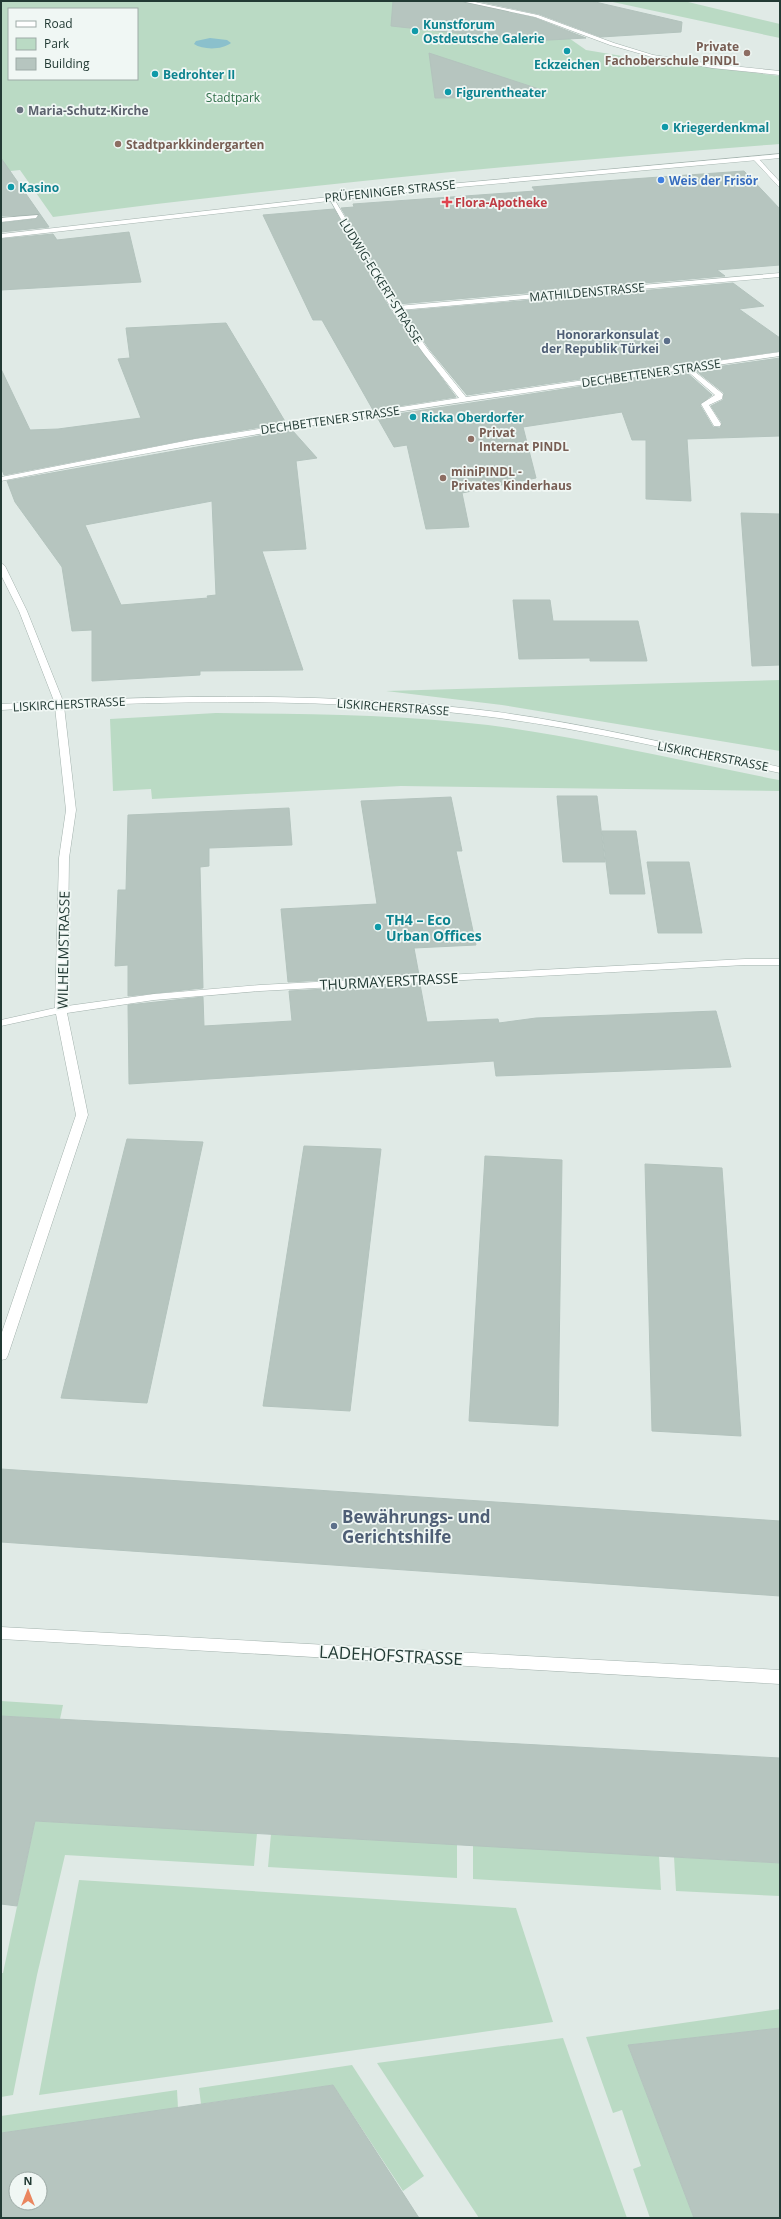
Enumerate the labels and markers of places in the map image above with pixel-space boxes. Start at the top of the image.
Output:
place label: Kunstforum Ostdeutsche Galerie [423,16,545,47]
marker: Kunstforum Ostdeutsche Galerie [410,26,420,36]
place label: Private Fachoberschule PINDL [605,38,739,69]
marker: Eckzeichen [562,46,572,56]
marker: Private Fachoberschule PINDL [742,48,752,58]
place label: Eckzeichen [534,56,600,73]
place label: Bedrohter II [163,66,235,83]
marker: Bedrohter II [150,69,160,79]
place label: Figurentheater [456,84,547,101]
marker: Figurentheater [443,87,453,97]
place label: Maria-Schutz-Kirche [28,102,149,119]
marker: Maria-Schutz-Kirche [15,105,25,115]
place label: Kriegerdenkmal [673,119,769,136]
marker: Kriegerdenkmal [660,122,670,132]
place label: Stadtparkkindergarten [126,136,264,153]
marker: Stadtparkkindergarten [113,139,123,149]
place label: Weis der Frisör [669,172,759,189]
marker: Weis der Frisör [656,175,666,185]
place label: Kasino [19,179,59,196]
marker: Kasino [6,182,16,192]
place label: Flora-Apotheke [455,194,547,211]
marker: Flora-Apotheke [442,197,452,207]
place label: Honorarkonsulat der Republik Türkei [541,326,659,357]
marker: Honorarkonsulat der Republik Türkei [662,336,672,346]
place label: Ricka Oberdorfer [421,409,524,426]
marker: Ricka Oberdorfer [408,412,418,422]
place label: Privat Internat PINDL [479,424,569,455]
marker: Privat Internat PINDL [466,434,476,444]
place label: miniPINDL - Privates Kinderhaus [451,463,572,494]
marker: miniPINDL - Privates Kinderhaus [438,473,448,483]
place label: TH4 – Eco Urban Offices [386,910,482,945]
marker: TH4 – Eco Urban Offices [373,922,383,932]
place label: Bewährungs- und Gerichtshilfe [342,1505,491,1548]
marker: Bewährungs- und Gerichtshilfe [329,1521,339,1531]

